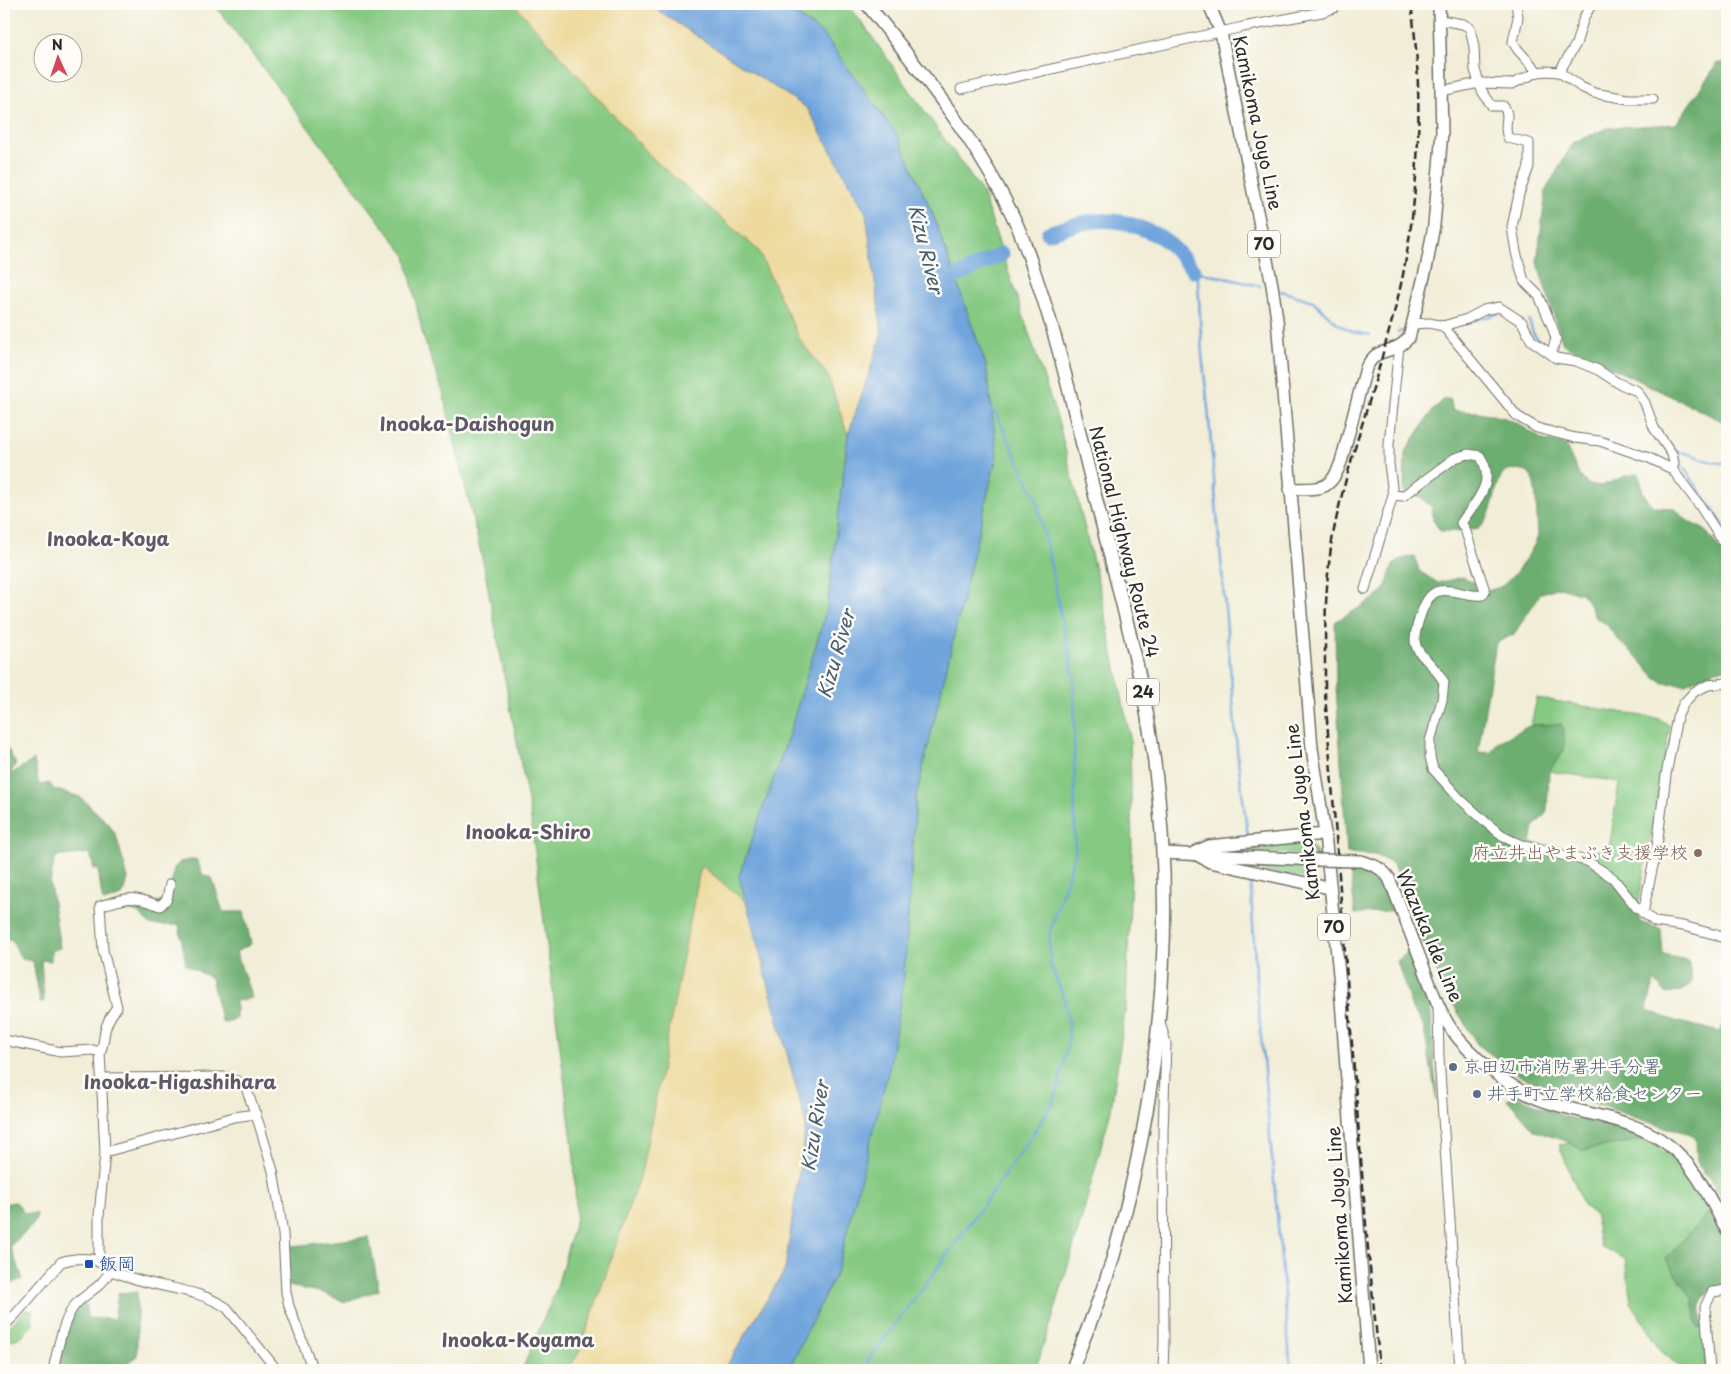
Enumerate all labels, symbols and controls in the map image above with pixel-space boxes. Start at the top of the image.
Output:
north arrow [32,32,82,82]
street label: Kamikoma Joyo Line [1227,33,1290,212]
text: N [51,34,63,55]
water label: Kizu River [902,201,952,298]
road number: 70 [1248,230,1280,258]
district label: Inooka-Daishogun [379,409,555,437]
street label: National Highway Route 24 [1084,423,1167,660]
district label: Inooka-Koya [47,524,169,552]
water label: Kizu River [809,604,862,701]
road number: 24 [1127,679,1159,706]
street label: Kamikoma Joyo Line [1277,722,1326,902]
district label: Inooka-Shiro [465,817,591,845]
place label: 府立井出やまぶき支援学校 [1472,838,1688,865]
marker: 府立井出やまぶき支援学校 [1692,847,1704,859]
street label: Wazuka Ide Line [1390,865,1470,1006]
road number: 70 [1318,914,1350,940]
place label: 京田辺市消防署井手分署 [1463,1052,1661,1079]
marker: 京田辺市消防署井手分署 [1447,1061,1459,1073]
district label: Inooka-Higashihara [84,1067,276,1095]
water label: Kizu River [793,1076,835,1173]
place label: 井手町立学校給食センター [1487,1079,1702,1106]
marker: 井手町立学校給食センター [1471,1088,1483,1100]
street label: Kamikoma Joyo Line [1319,1125,1358,1305]
place label: 飯岡 [99,1249,135,1276]
marker: 飯岡 [83,1258,95,1270]
district label: Inooka-Koyama [441,1325,595,1353]

